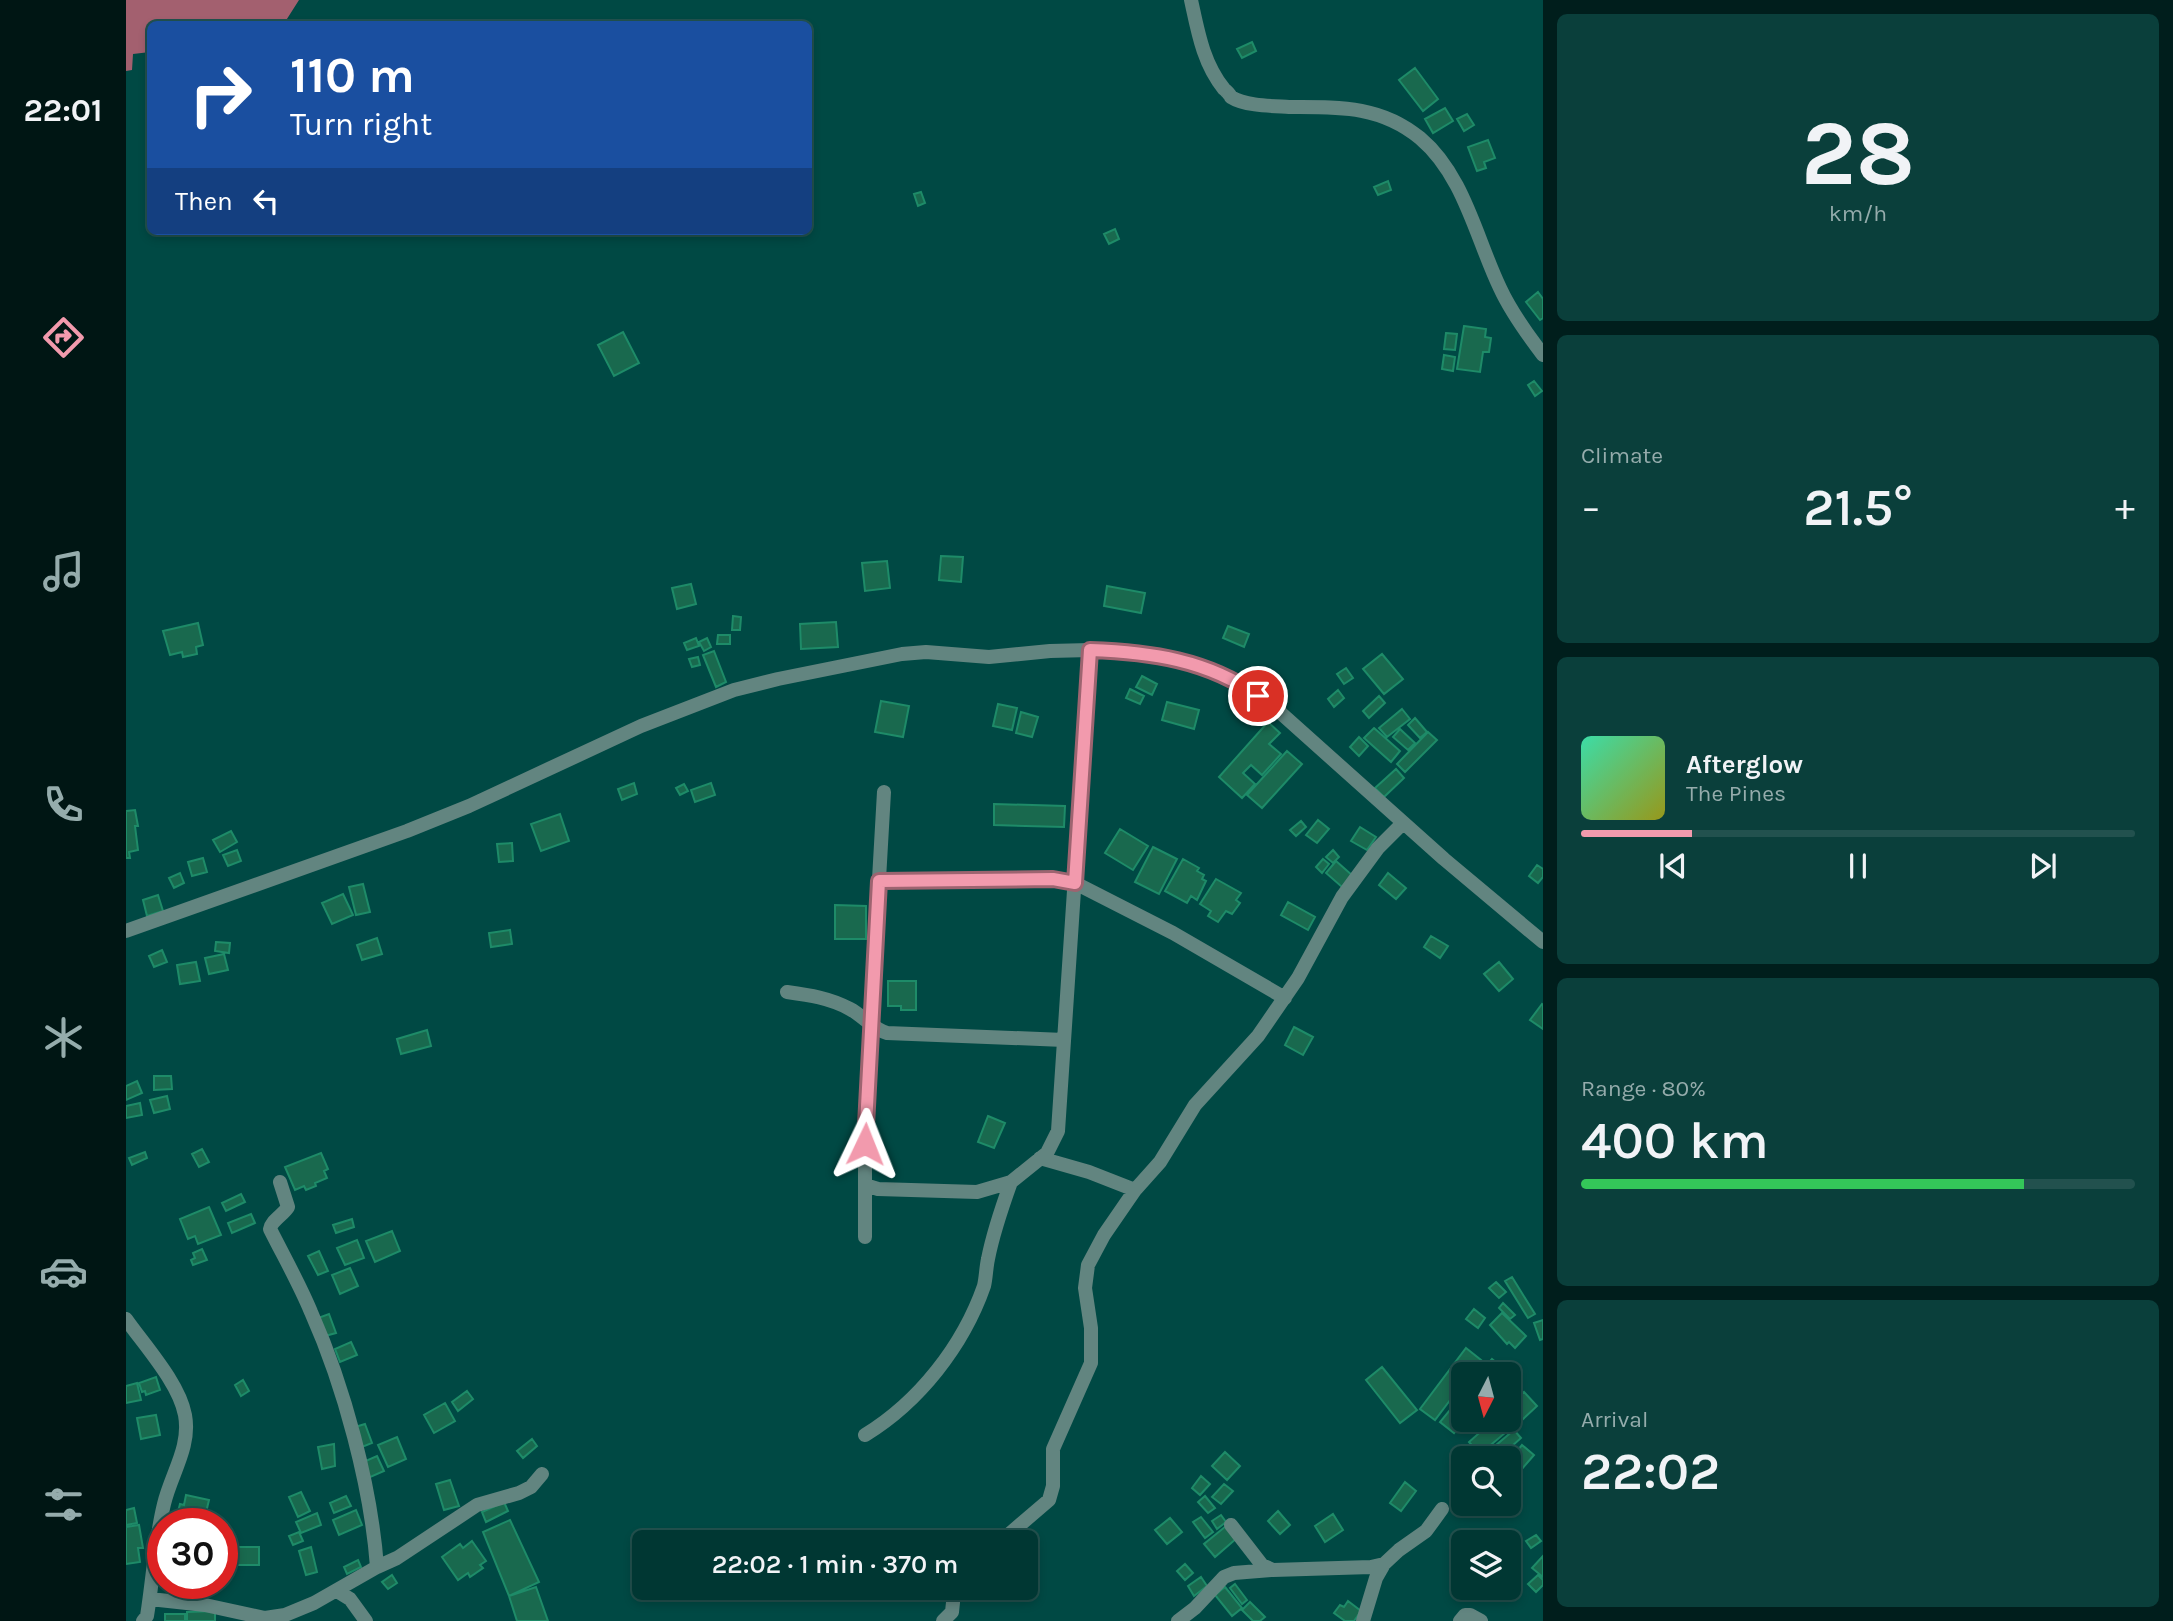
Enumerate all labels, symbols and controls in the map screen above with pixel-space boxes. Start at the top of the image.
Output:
text: 110 m [290,47,415,104]
icon: right [175,49,266,140]
text: 22:01 [24,92,103,129]
text: 28 [1801,101,1915,207]
text: Turn right [290,106,432,143]
icon: left [247,182,285,220]
text: Then [175,186,233,217]
text: km/h [1829,200,1887,227]
icon: directions [39,313,88,362]
text: Climate [1581,442,1663,469]
text: 21.5° [1803,477,1913,538]
text: − [1581,485,1601,530]
text: + [2115,485,2135,530]
icon: music [39,547,88,596]
pin [1228,666,1288,726]
icon: arrive [1239,677,1277,715]
text: Afterglow [1686,749,1803,780]
icon: phone [39,780,88,829]
text: The Pines [1686,780,1786,807]
icon: previous [1654,847,1692,885]
icon: pause [1839,847,1877,885]
icon: next [2024,847,2062,885]
icon: climate [39,1013,88,1062]
text: Range · 80% [1581,1075,1706,1102]
position arrow [828,1107,902,1181]
text: 400 km [1581,1110,1769,1171]
icon: car [39,1247,88,1296]
north arrow [1451,1362,1521,1432]
map controls [1451,1362,1521,1600]
text: Arrival [1581,1406,1648,1433]
text: 22:02 [1581,1441,1720,1502]
button: search [1451,1446,1521,1516]
icon: filters [39,1480,88,1529]
speed limit sign: 30 [147,1508,238,1599]
button: layers [1451,1530,1521,1600]
text: 22:02 · 1 min · 370 m [712,1549,958,1580]

